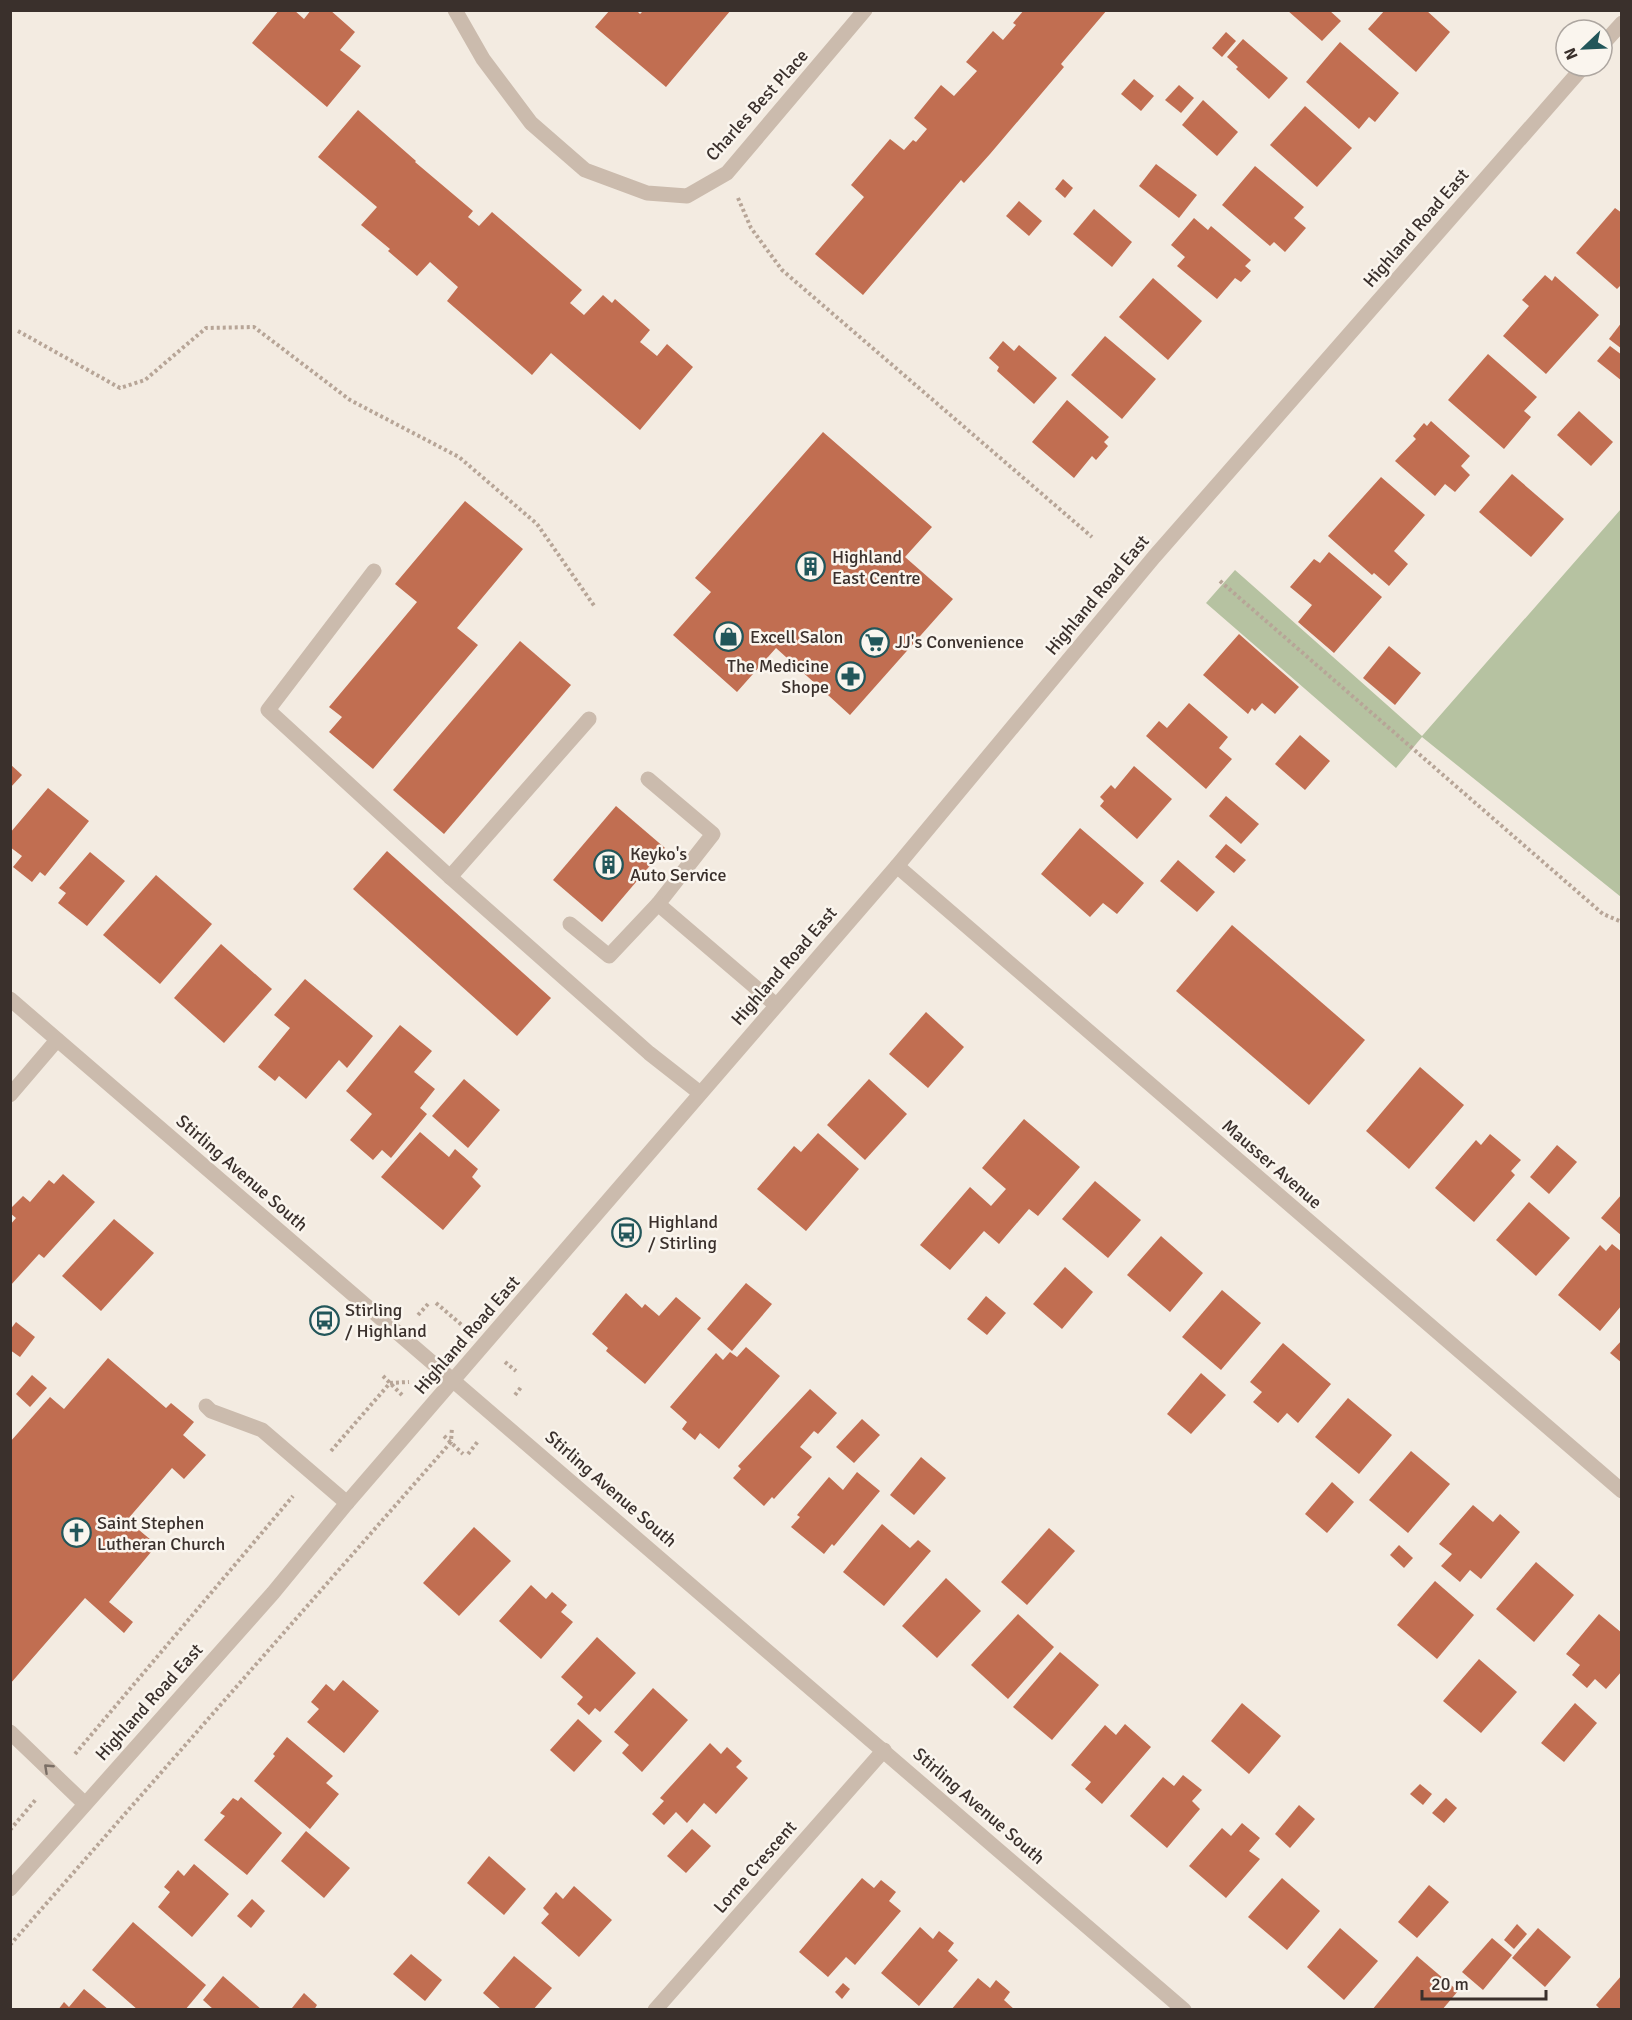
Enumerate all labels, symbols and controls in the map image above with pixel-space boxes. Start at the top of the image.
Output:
north arrow [1554,18,1614,78]
text: N [1560,44,1582,63]
street label: Charles Best Place [701,45,813,165]
street label: Highland Road East [1359,164,1473,292]
street label: Highland Road East [1040,530,1154,660]
place label: Highland East Centre [832,546,920,589]
building icon: Highland East Centre [795,551,827,583]
shop icon: Excell Salon [713,621,745,653]
place label: Excell Salon [750,626,843,648]
supermarket icon: JJ's Convenience [858,626,890,658]
place label: JJ's Convenience [895,631,1024,653]
place label: The Medicine Shope [727,655,829,698]
pharmacy icon: The Medicine Shope [834,660,866,692]
place label: Keyko's Auto Service [630,843,727,886]
building icon: Keyko's Auto Service [593,848,625,880]
street label: Highland Road East [727,902,841,1030]
street label: Stirling Avenue South [172,1110,312,1236]
street label: Mausser Avenue [1218,1115,1326,1213]
place label: Highland / Stirling [648,1211,718,1254]
bus stop icon: Highland / Stirling [611,1216,643,1248]
street label: Highland Road East [410,1271,524,1399]
place label: Stirling / Highland [345,1299,427,1342]
bus stop icon: Stirling / Highland [308,1304,340,1336]
street label: Stirling Avenue South [541,1426,681,1552]
place label: Saint Stephen Lutheran Church [97,1512,225,1555]
church icon: Saint Stephen Lutheran Church [60,1517,92,1549]
street label: Highland Road East [91,1639,207,1765]
street label: Stirling Avenue South [909,1743,1049,1869]
one-way arrow [44,1764,54,1775]
street label: Lorne Crescent [709,1816,801,1918]
scale bar [1422,1963,1546,2001]
text: 20 m [1431,1973,1469,1995]

